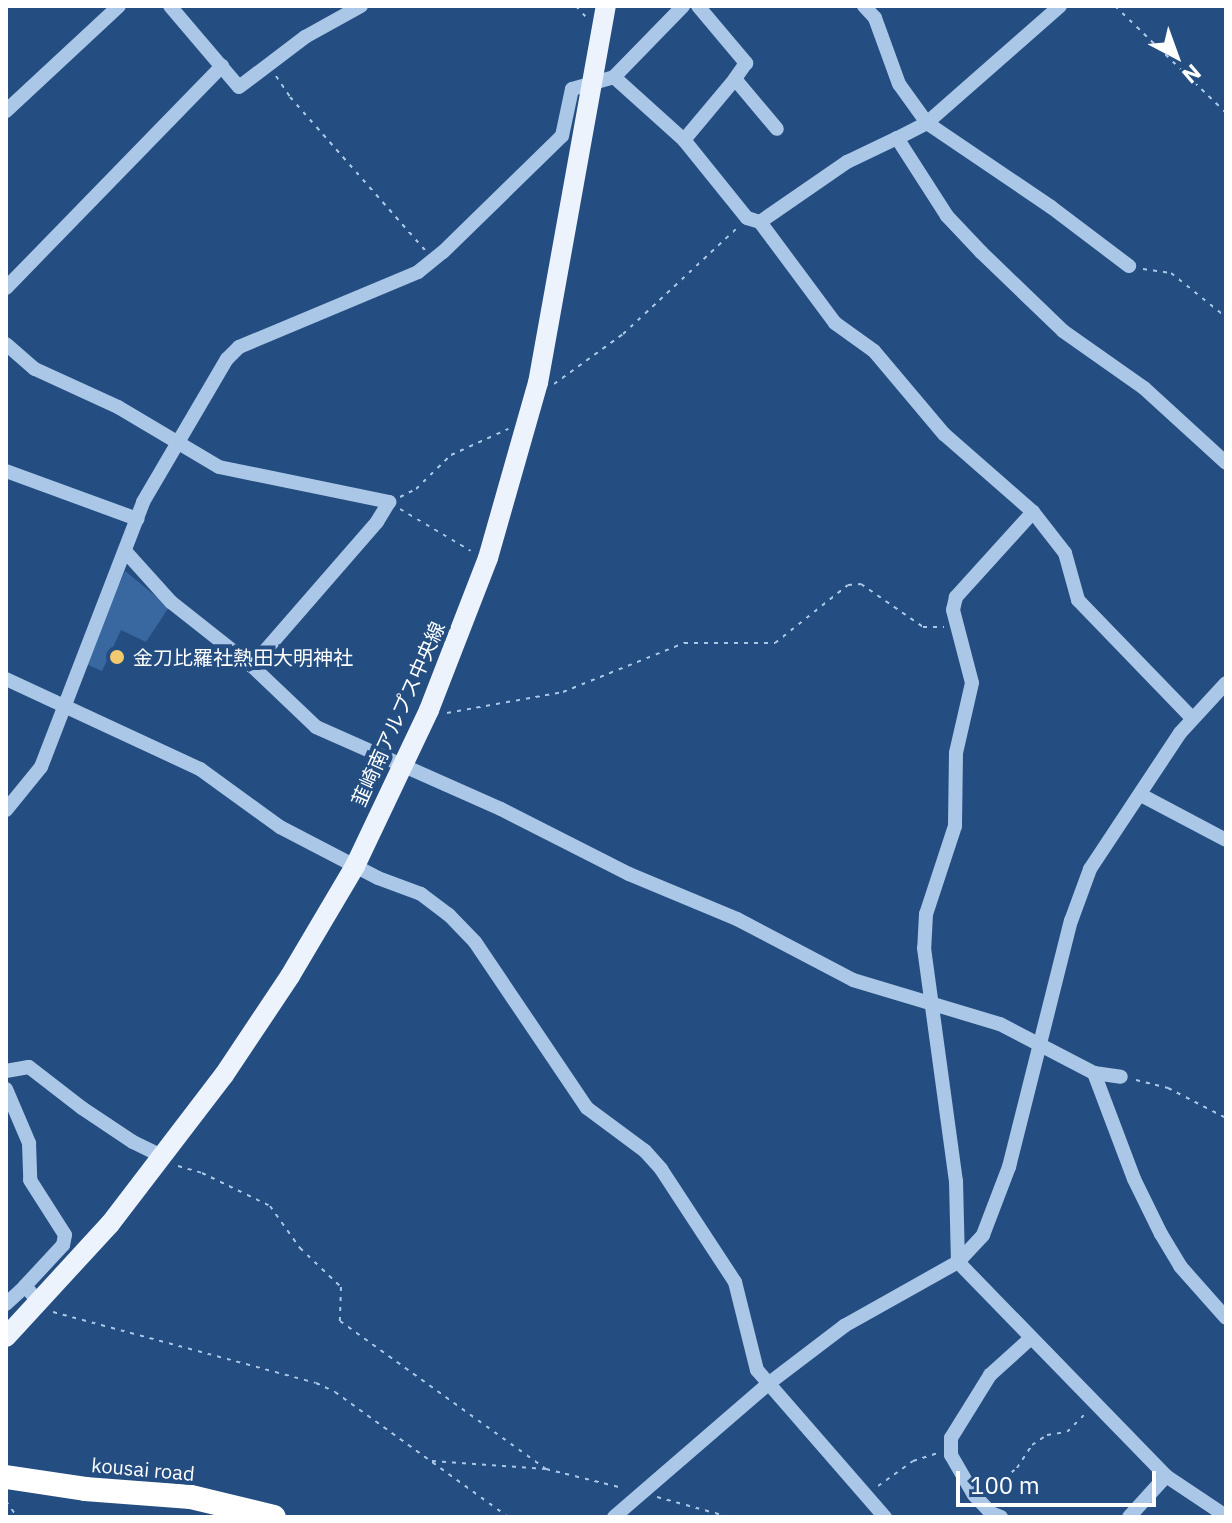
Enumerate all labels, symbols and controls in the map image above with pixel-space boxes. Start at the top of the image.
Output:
north arrow [1136,16,1216,96]
text: N [1177,58,1208,91]
street label: 韮崎南アルプス中央線 [346,618,450,810]
place label: 金刀比羅社熱田大明神社 [133,645,353,669]
marker: 金刀比羅社熱田大明神社 [108,648,126,666]
street label: kousai road [90,1453,196,1485]
scale bar [960,1455,1160,1505]
text: 100 m [970,1469,1040,1501]

